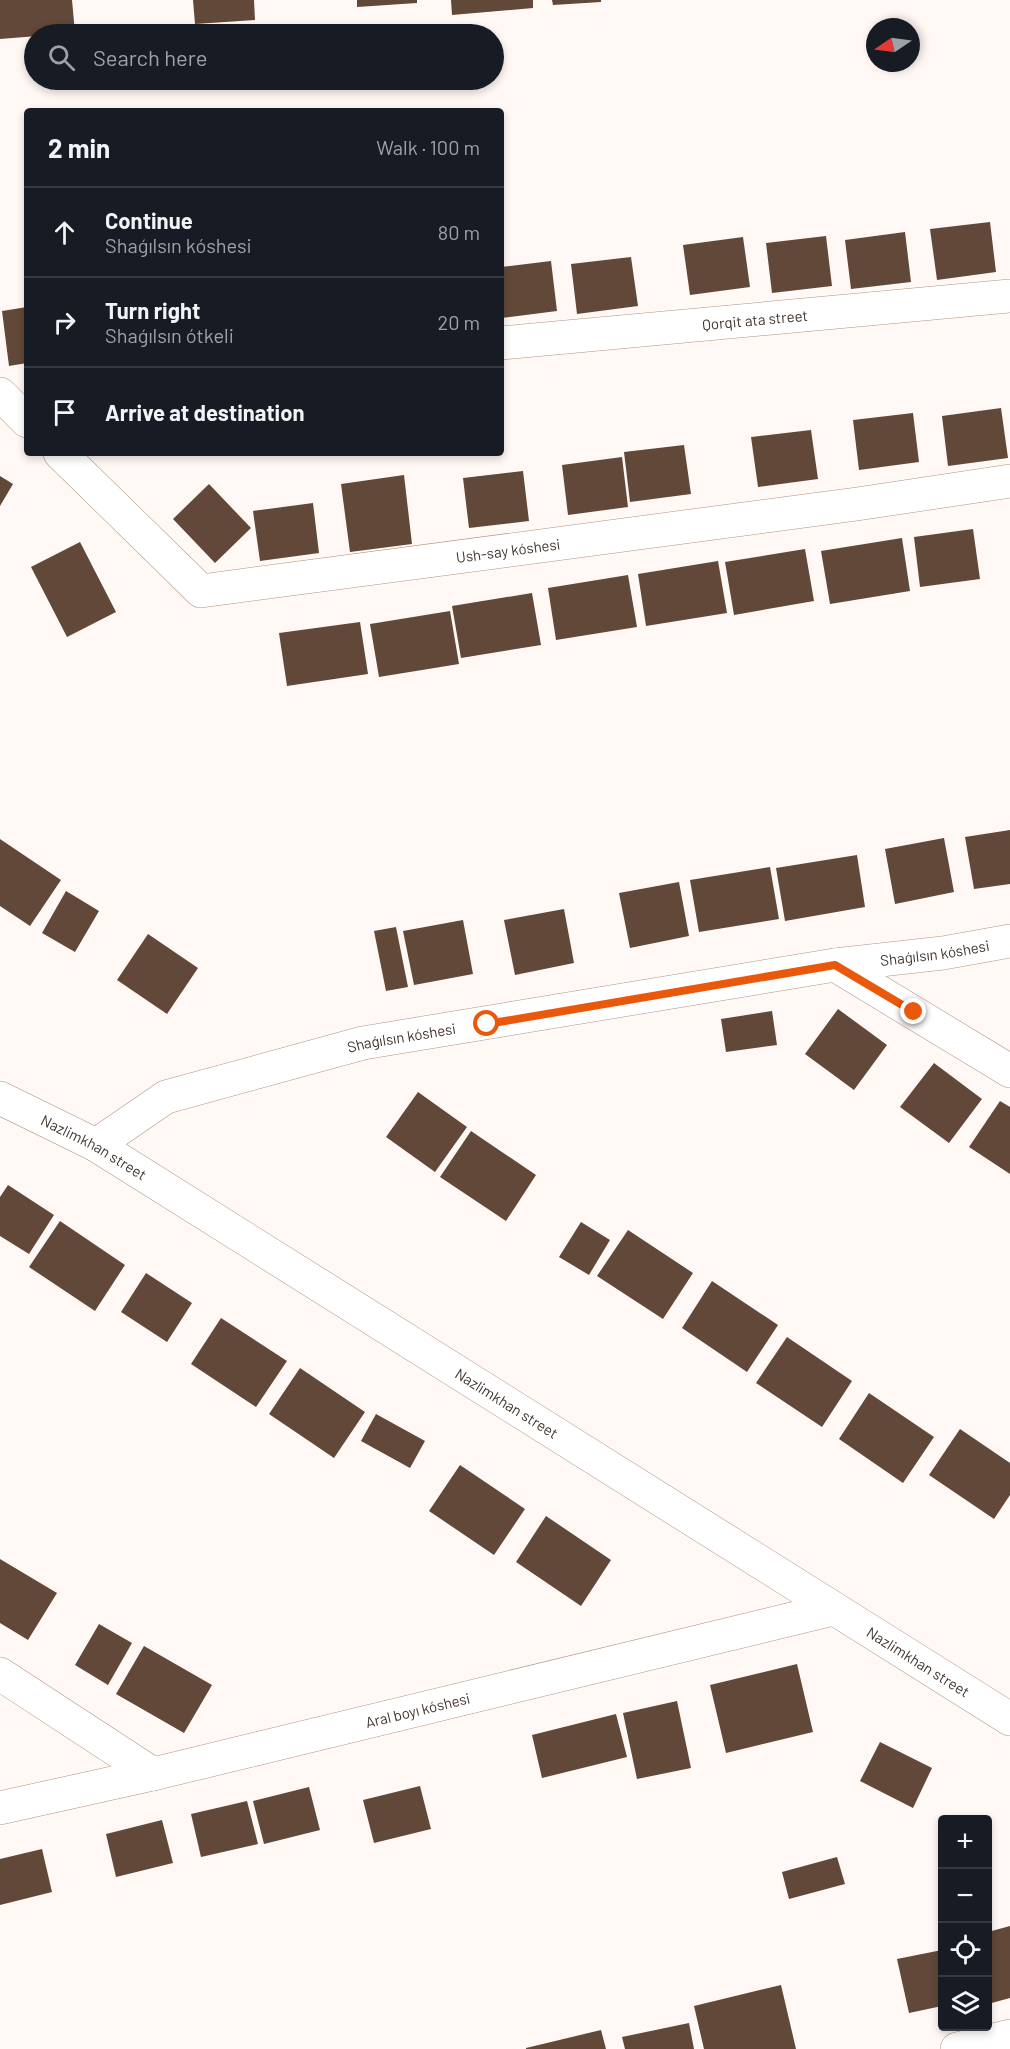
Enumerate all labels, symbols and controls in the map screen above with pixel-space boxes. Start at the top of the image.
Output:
north arrow [866,18,920,72]
search box [24,24,504,90]
icon: search [45,41,78,74]
text: Search here [93,44,207,70]
text: 2 min [48,132,110,163]
text: Walk · 100 m [376,135,480,159]
text: Continue [105,207,193,233]
icon: ahead [48,216,81,249]
text: 80 m [438,220,480,244]
text: Shaǵılsın kóshesi [105,233,252,257]
text: Turn right [105,297,200,323]
icon: right [48,306,81,339]
street label: Qorqit ata street [701,306,808,333]
text: 20 m [437,310,480,334]
text: Shaǵılsın ótkeli [105,323,234,347]
icon: arrive [48,396,81,429]
text: Arrive at destination [105,399,304,425]
street label: Ush-say kóshesi [455,534,561,566]
street label: Shaǵılsın kóshesi [879,936,991,969]
route end [900,998,926,1024]
route start [473,1010,499,1036]
street label: Shaǵılsın kóshesi [345,1019,457,1056]
street label: Nazlimkhan street [38,1111,150,1184]
street label: Nazlimkhan street [452,1364,562,1442]
street label: Nazlimkhan street [864,1622,973,1700]
street label: Aral boyı kóshesi [363,1688,472,1731]
map controls [938,1815,992,2031]
button: + [938,1815,992,1869]
button: − [938,1869,992,1923]
button: locate [938,1923,992,1977]
button: layers [938,1977,992,2031]

